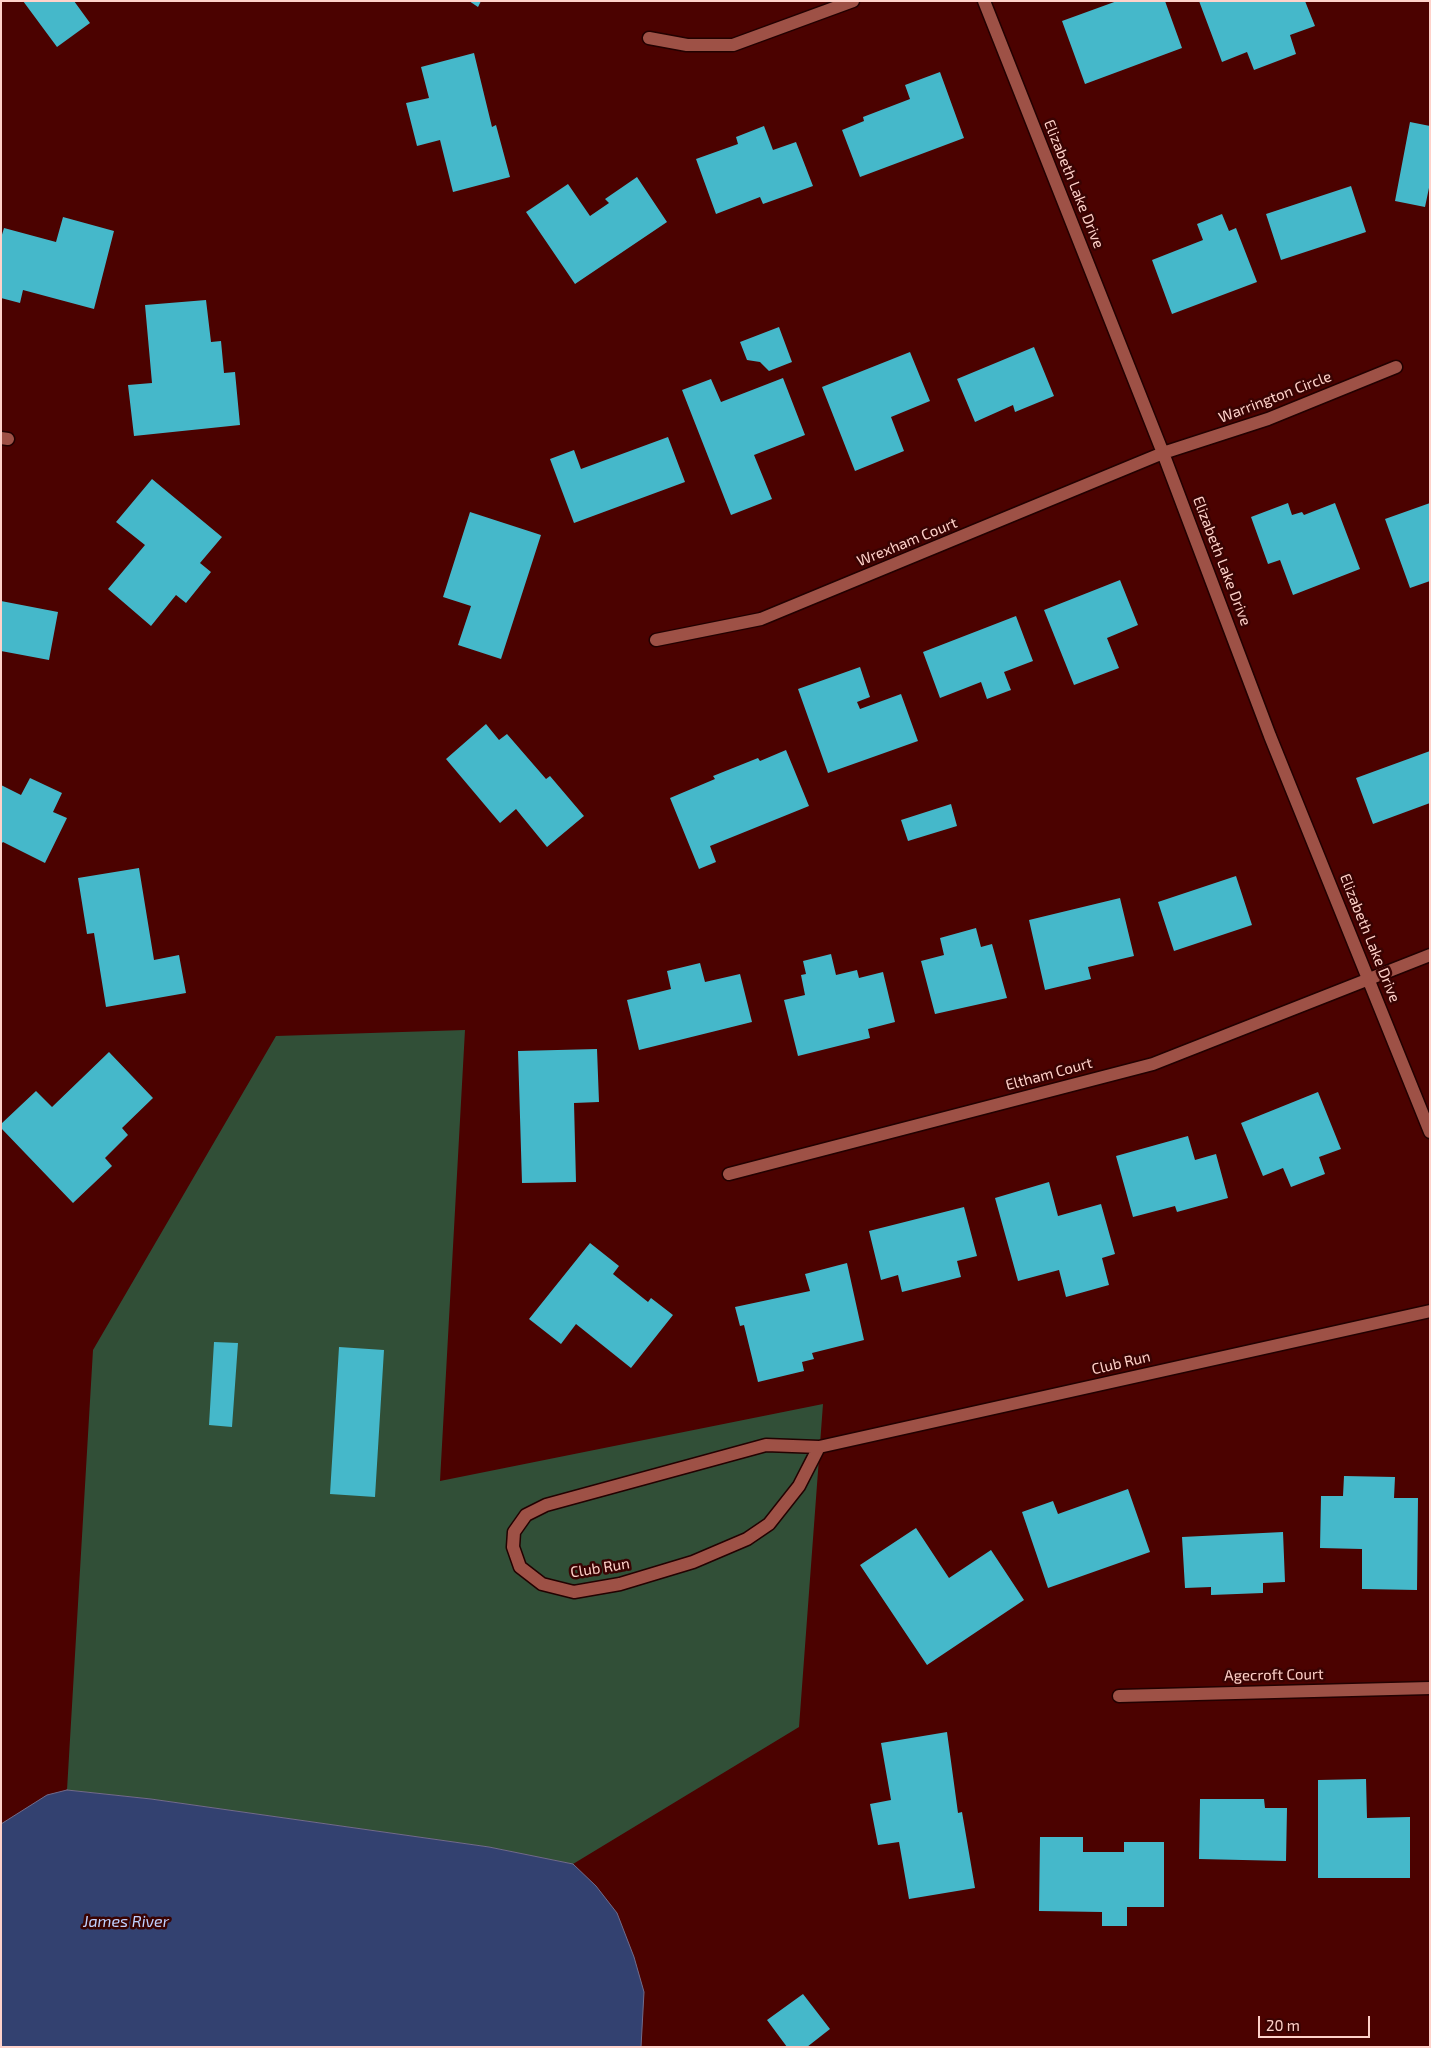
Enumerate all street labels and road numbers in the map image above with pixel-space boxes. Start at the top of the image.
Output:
street label: Elizabeth Lake Drive [1040,117,1108,251]
street label: Warrington Circle [1216,367,1334,427]
street label: Elizabeth Lake Drive [1189,494,1255,628]
street label: Wrexham Court [854,514,960,570]
street label: Elizabeth Lake Drive [1336,871,1404,1005]
street label: Eltham Court [1004,1054,1094,1094]
street label: Club Run [1090,1347,1152,1379]
street label: Club Run [569,1554,631,1582]
street label: Agecroft Court [1224,1665,1324,1685]

